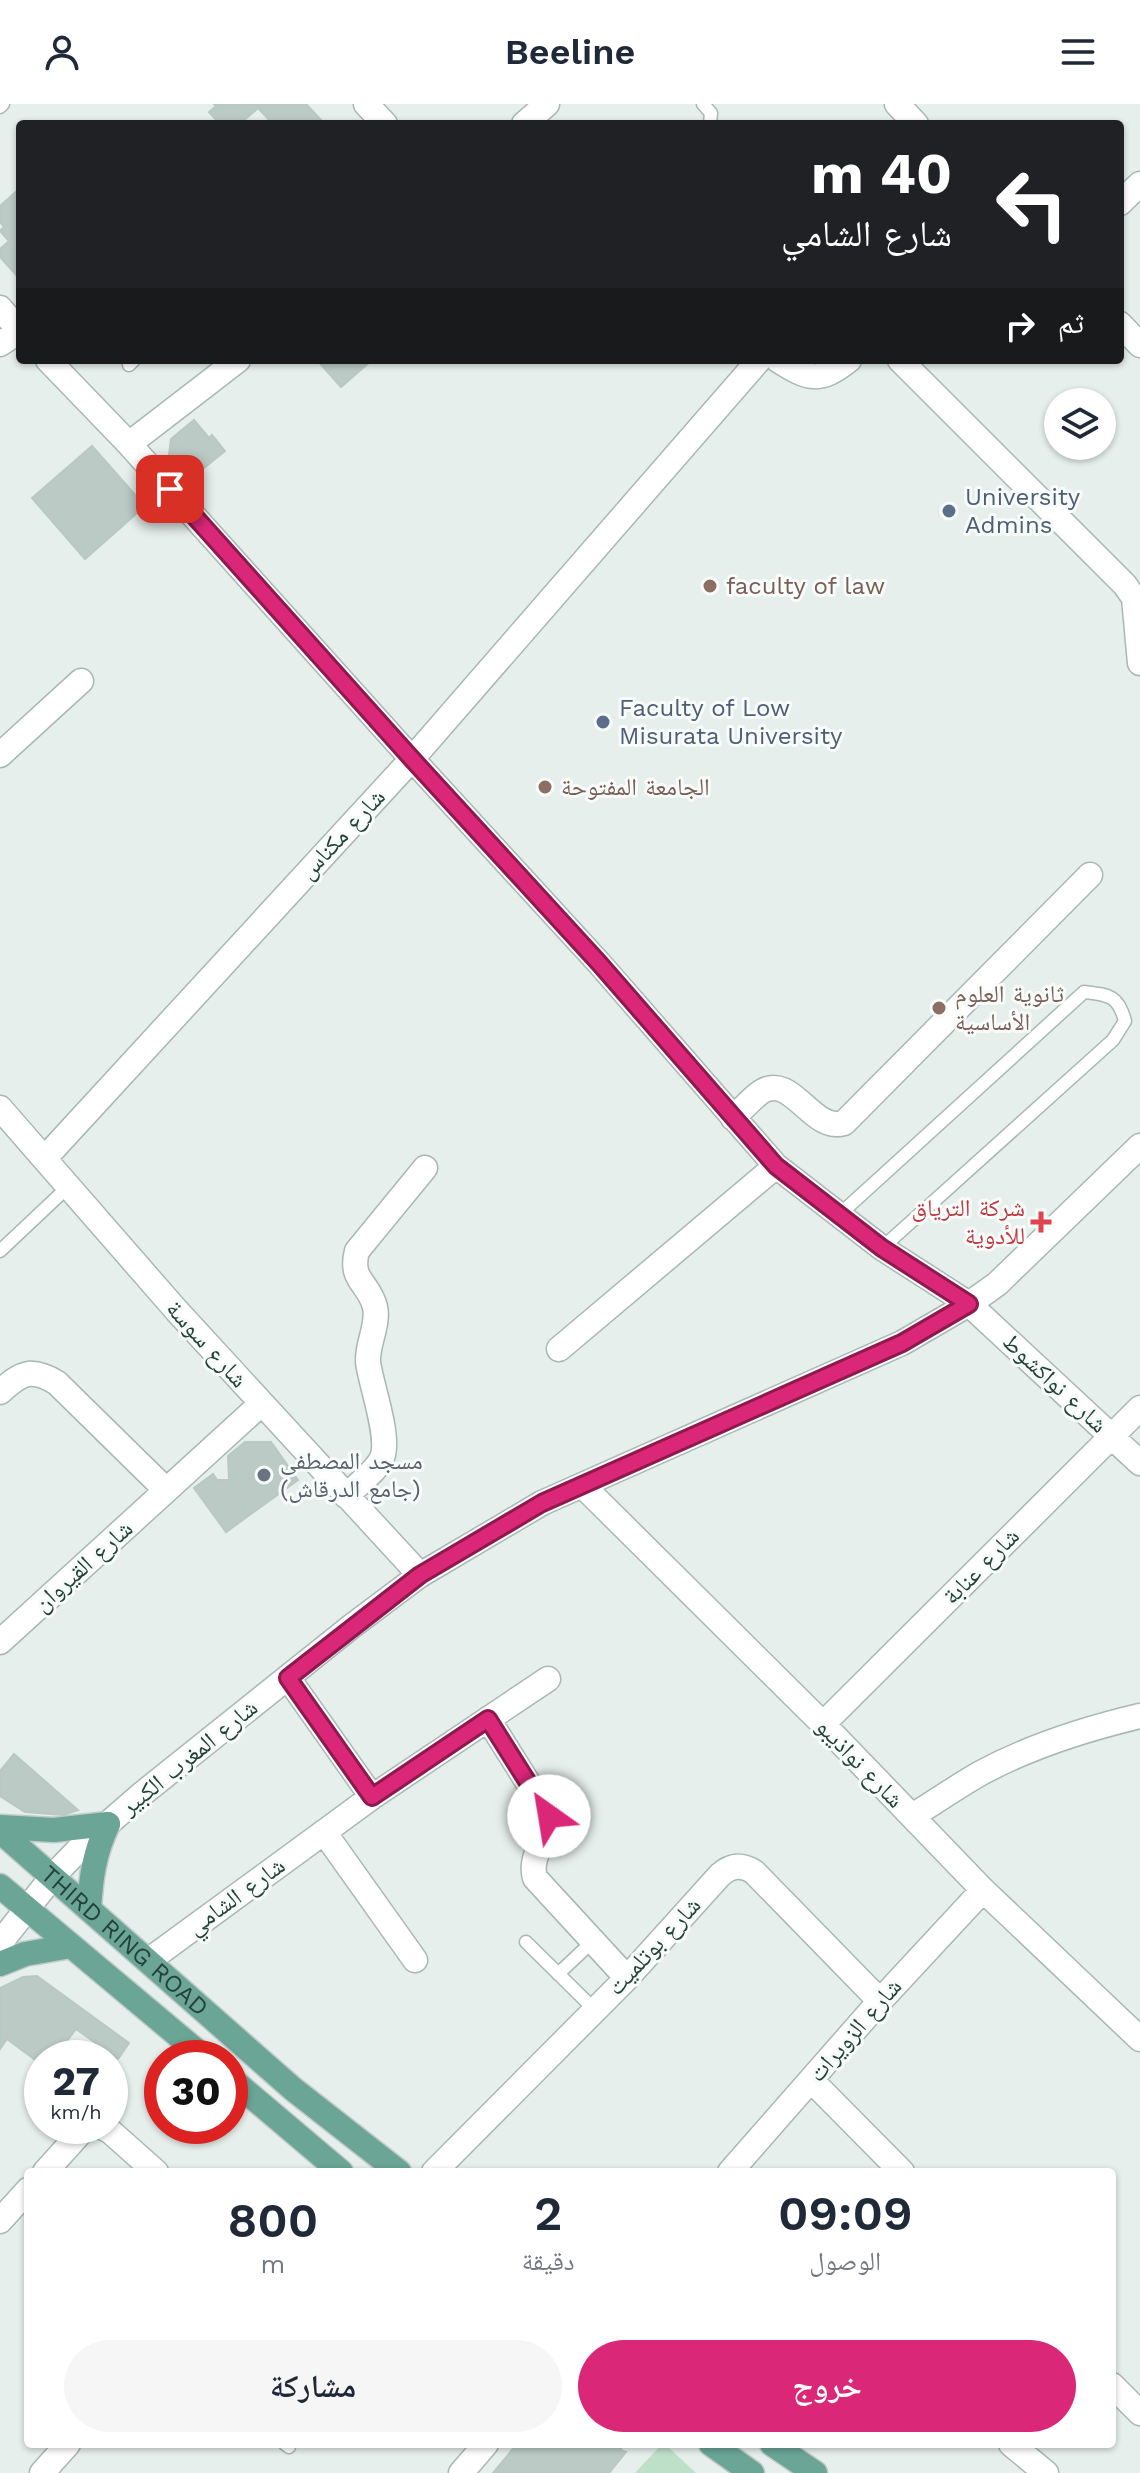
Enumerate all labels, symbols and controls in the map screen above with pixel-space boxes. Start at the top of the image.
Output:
icon: person [40,30,84,74]
icon: menu [1056,30,1100,74]
text: Beeline [505,31,635,73]
text: 40 m [811,141,952,207]
icon: left [980,152,1084,256]
text: شارع الشامي [781,213,952,255]
icon: right [998,304,1042,348]
text: ثم [1058,305,1084,340]
map controls [1044,388,1116,460]
button: layers [1044,388,1116,460]
pin [136,455,204,523]
icon: arrive [148,467,192,511]
place label: University Admins [965,483,1081,539]
marker: University Admins [940,502,958,520]
place label: faculty of law [726,572,885,600]
marker: faculty of law [701,577,719,595]
place label: Faculty of Low Misurata University [619,694,843,750]
marker: Faculty of Low Misurata University [594,713,612,731]
place label: الجامعة المفتوحة [561,773,710,801]
marker: الجامعة المفتوحة [536,778,554,796]
street label: شارع مكناس [293,783,392,886]
place label: ثانوية العلوم الأساسية [955,980,1064,1036]
marker: ثانوية العلوم الأساسية [930,999,948,1017]
place label: شركة الترياق للأدوية [912,1194,1025,1250]
marker: شركة الترياق للأدوية [1032,1213,1050,1231]
street label: شارع سوسة [160,1295,253,1394]
street label: شارع نواكشوط [996,1327,1113,1439]
place label: مسجد المصطفى (جامع الدرقاش) [280,1447,423,1504]
marker: مسجد المصطفى (جامع الدرقاش) [255,1466,273,1484]
street label: شارع القيروان [28,1514,139,1618]
street label: شارع عنابة [937,1522,1026,1611]
street label: شارع المغرب الكبير [114,1693,264,1822]
street label: شارع نواذيبو [810,1712,910,1814]
position arrow [507,1774,591,1858]
street label: شارع الشامي [182,1851,293,1945]
street label: THIRD RING ROAD [35,1860,214,2022]
street label: شارع بوتلميت [602,1891,707,2002]
street label: شارع الزويرات [803,1973,908,2088]
speed limit sign: 30 [144,2040,248,2144]
text: 27 [52,2058,100,2105]
text: km/h [50,2100,102,2124]
text: 2 [534,2185,562,2242]
text: 09:09 [778,2185,913,2242]
text: 800 [227,2192,318,2249]
text: دقيقة [522,2246,575,2276]
text: الوصول [809,2246,881,2276]
text: m [260,2249,285,2279]
button: مشاركة [64,2340,562,2432]
button: خروج [578,2340,1076,2432]

